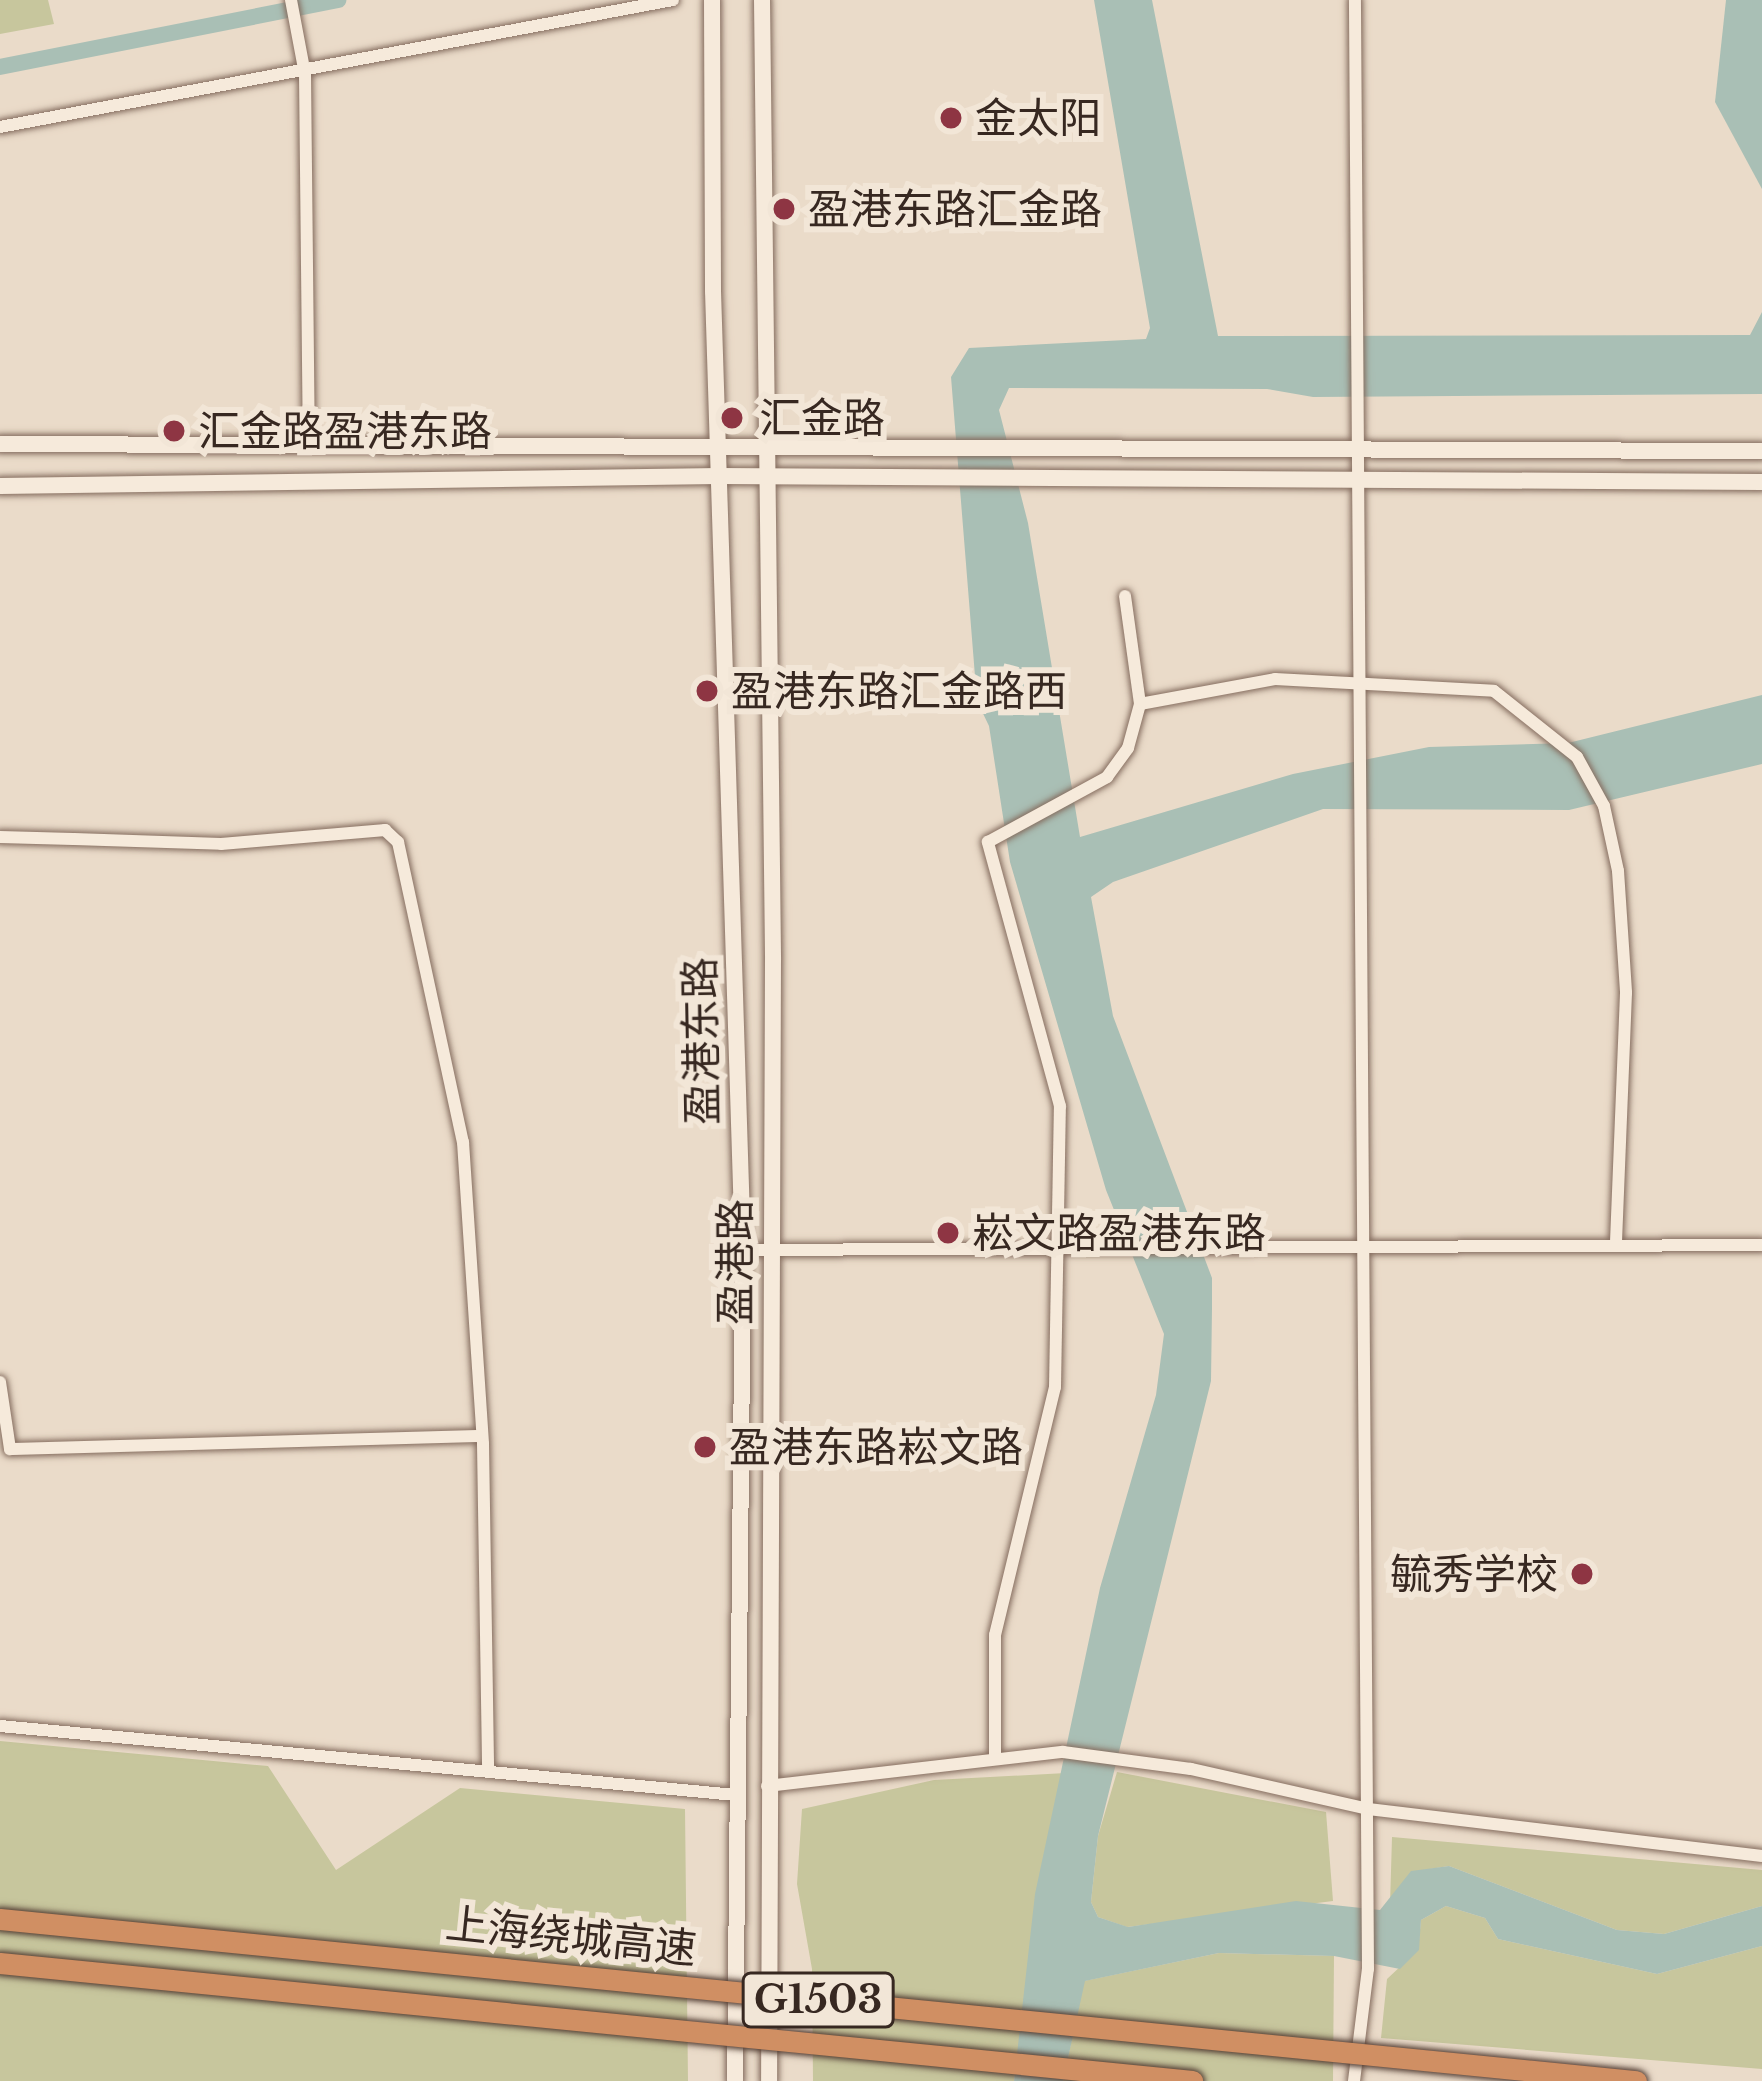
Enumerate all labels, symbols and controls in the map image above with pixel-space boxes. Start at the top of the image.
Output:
place label: 金太阳 [975,93,1101,143]
marker: 金太阳 [938,105,964,131]
place label: 盈港东路汇金路 [808,184,1102,234]
marker: 盈港东路汇金路 [771,196,797,222]
place label: 汇金路 [759,393,885,443]
marker: 汇金路 [716,402,748,434]
place label: 汇金路盈港东路 [198,406,492,456]
marker: 汇金路盈港东路 [161,418,187,444]
place label: 盈港东路汇金路西 [731,666,1067,716]
marker: 盈港东路汇金路西 [694,678,720,704]
street label: 盈港东路 [674,957,728,1125]
street label: 盈港路 [710,1199,760,1325]
place label: 崧文路盈港东路 [972,1208,1266,1258]
marker: 崧文路盈港东路 [935,1220,961,1246]
place label: 盈港东路崧文路 [729,1422,1023,1472]
marker: 盈港东路崧文路 [692,1434,718,1460]
place label: 毓秀学校 [1390,1549,1558,1599]
marker: 毓秀学校 [1569,1561,1595,1587]
street label: 上海绕城高速 [443,1898,699,1974]
road number: G1503 [740,1967,896,2033]

